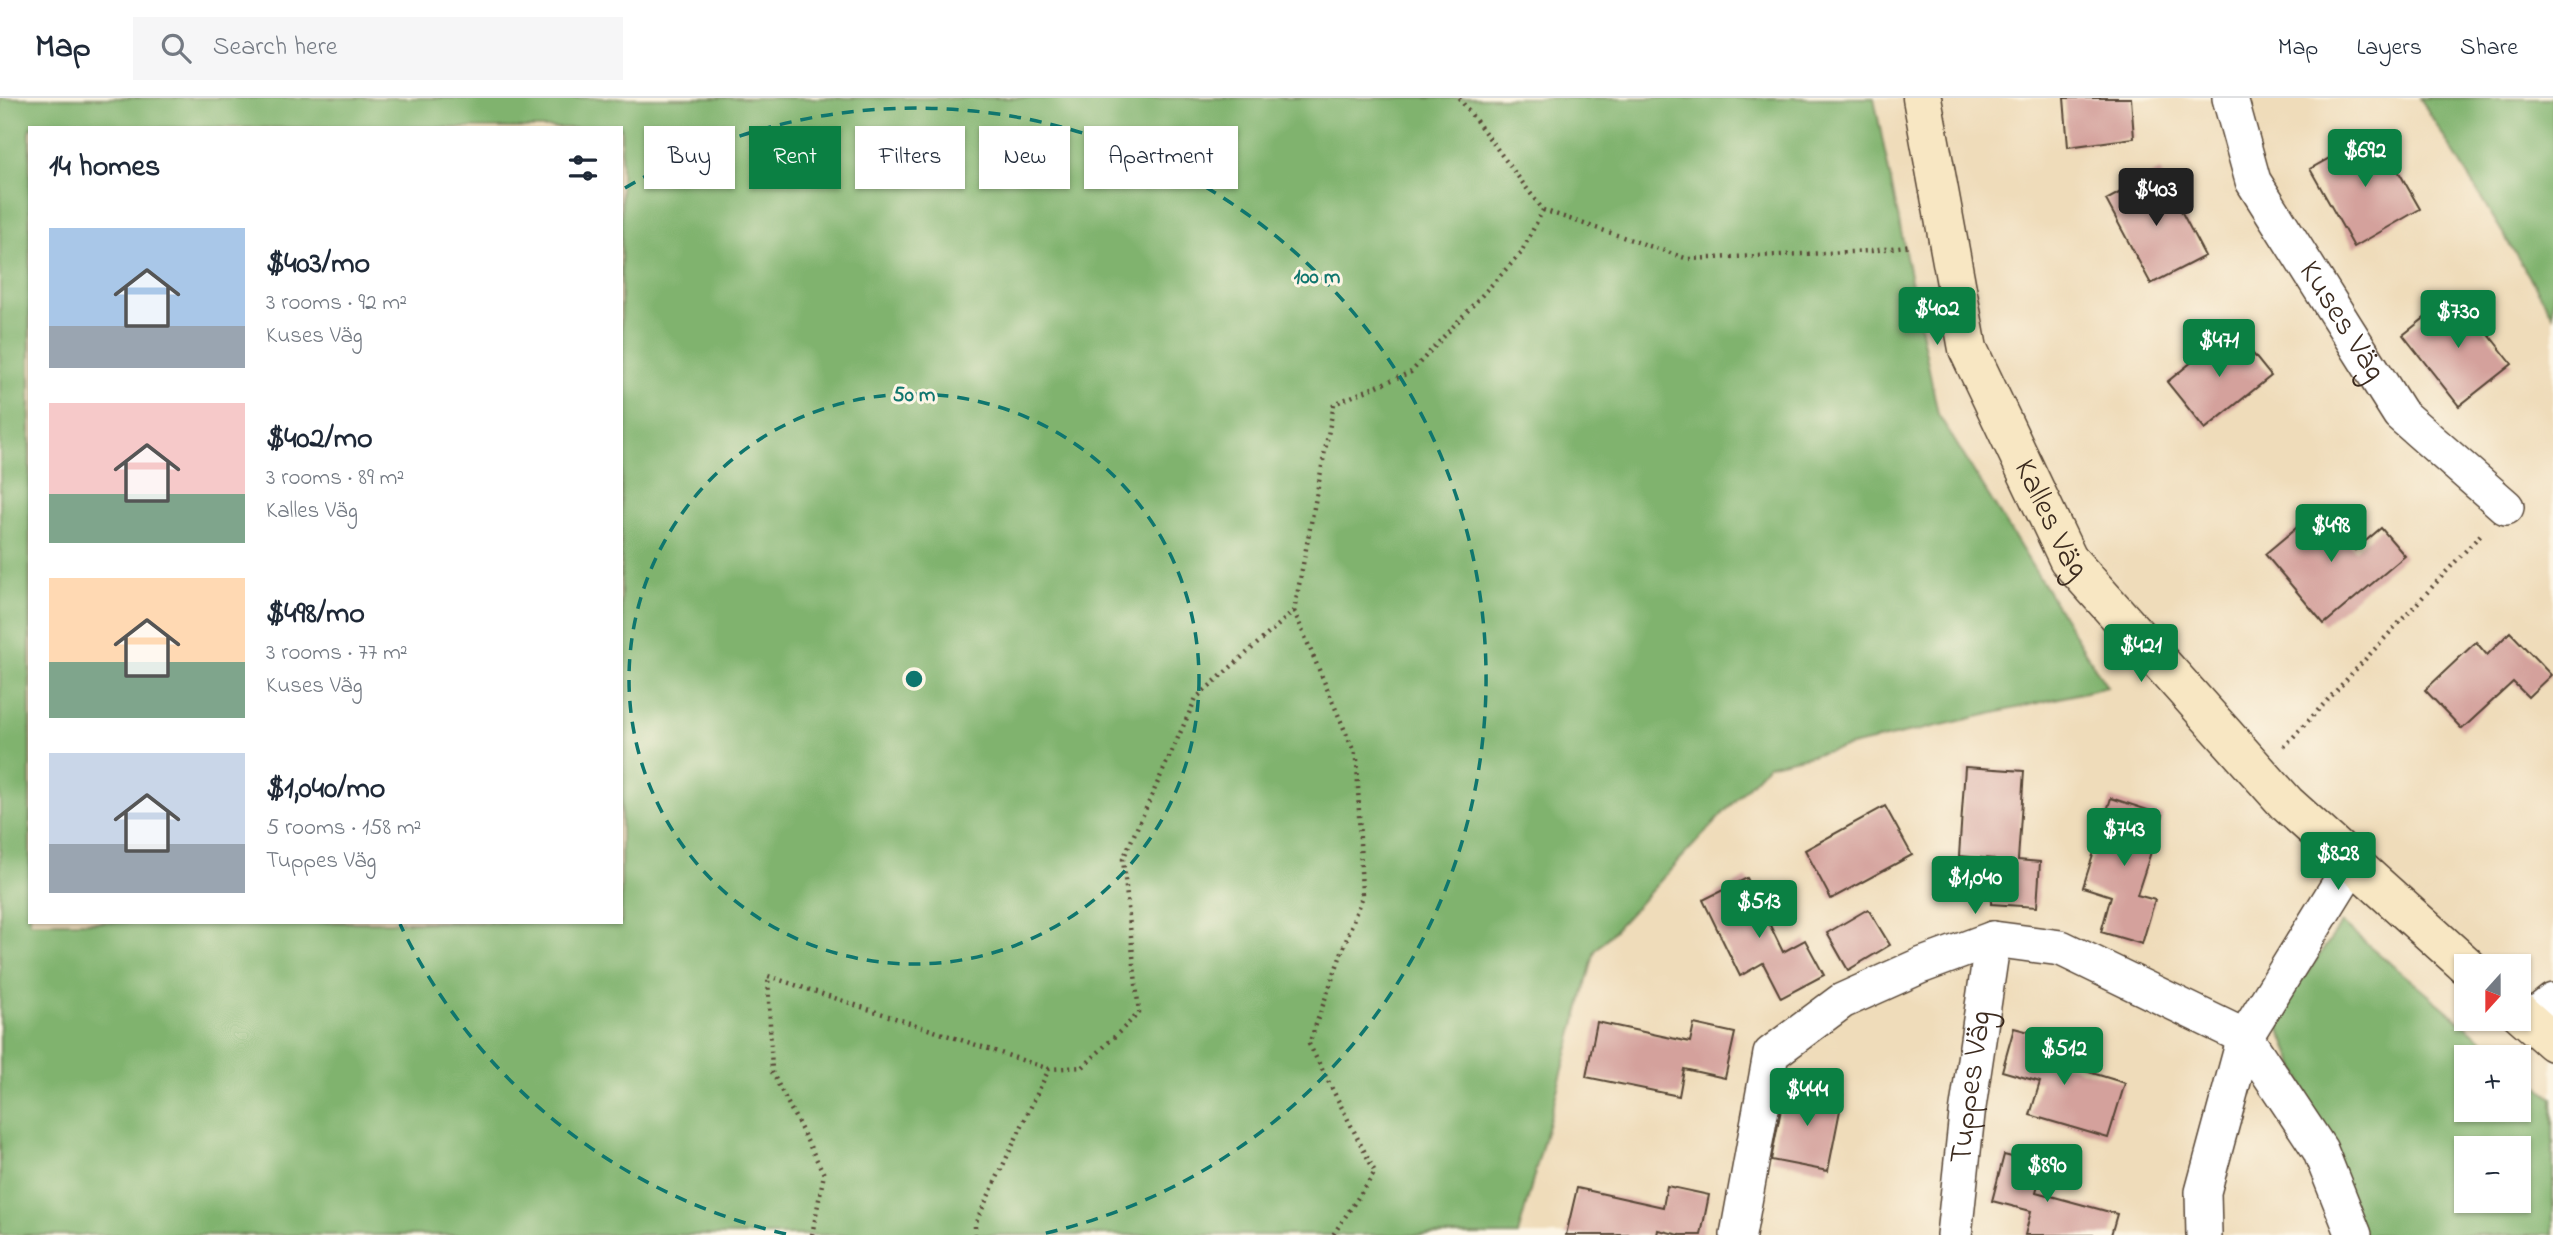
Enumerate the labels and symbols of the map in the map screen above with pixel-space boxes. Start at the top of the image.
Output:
pin: $692 [2324,130,2406,189]
pin: $403 [2115,169,2197,228]
street label: Kuses Väg [2286,252,2397,391]
text: 100 m [1294,263,1340,293]
pin: $402 [1896,288,1978,347]
pin: $730 [2417,290,2499,350]
pin: $471 [2178,320,2260,379]
text: 50 m [893,381,935,411]
street label: Kalles Väg [2000,452,2099,590]
pin: $498 [2290,504,2372,564]
pin: $421 [2100,624,2182,684]
centre of rings [902,667,926,691]
pin: $743 [2083,808,2165,868]
pin: $828 [2297,832,2379,892]
pin: $1,040 [1918,856,2032,916]
pin: $513 [1718,880,1800,940]
north arrow [2454,954,2530,1031]
street label: Tuppes Väg [1938,1007,2006,1166]
pin: $512 [2023,1028,2105,1087]
pin: $444 [1766,1068,1848,1128]
pin: $890 [2006,1144,2088,1204]

